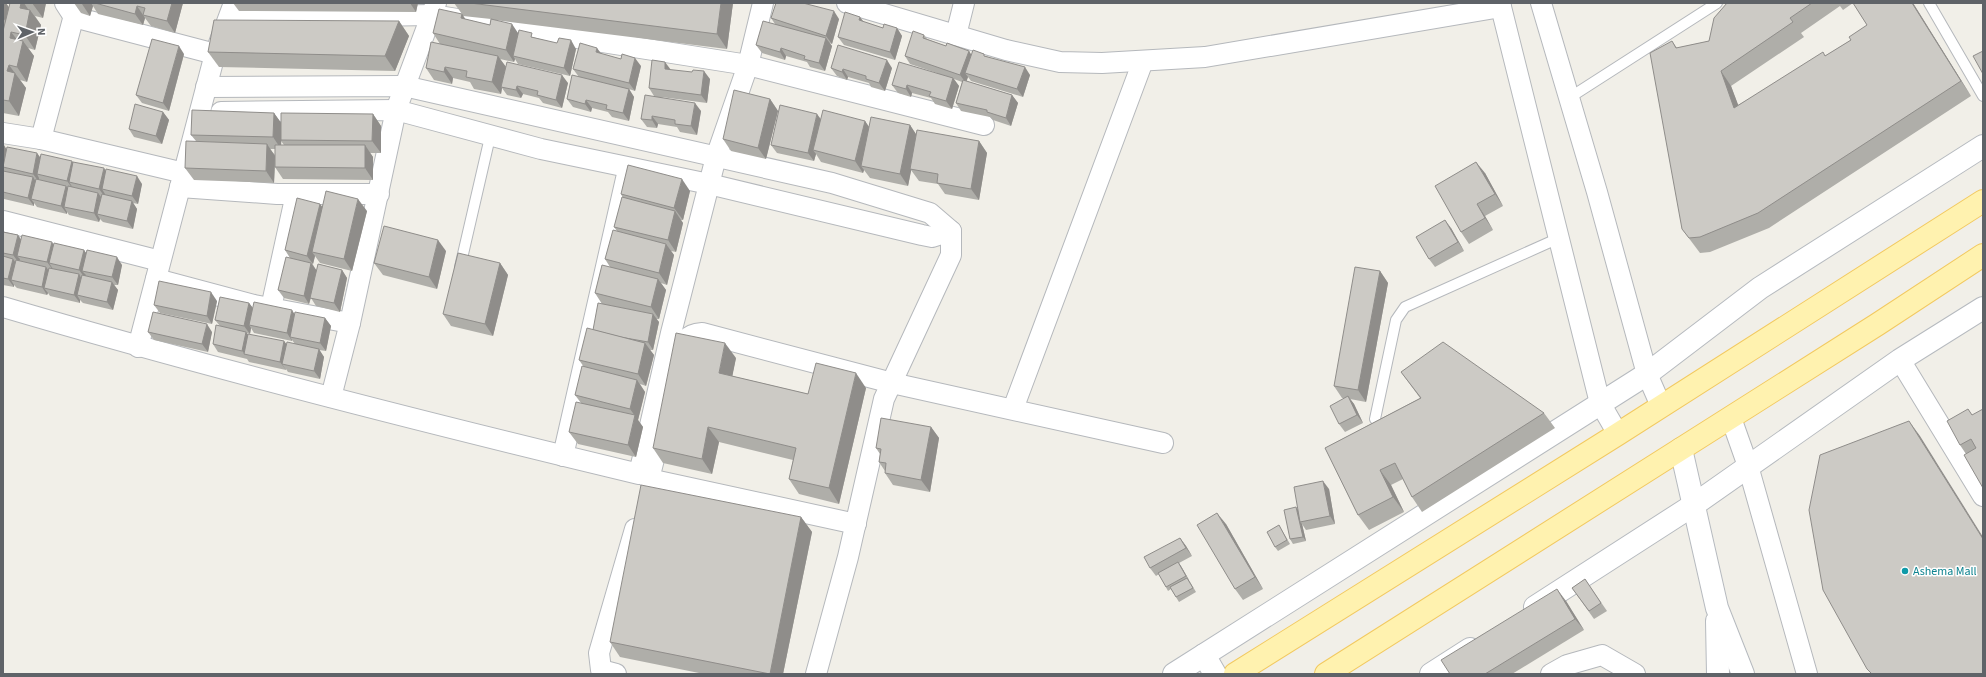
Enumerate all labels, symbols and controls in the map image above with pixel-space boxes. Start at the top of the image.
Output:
north arrow [12,12,52,52]
text: N [34,28,49,36]
place label: Ashema Mall [1913,563,1977,580]
marker: Ashema Mall [1900,566,1910,576]

